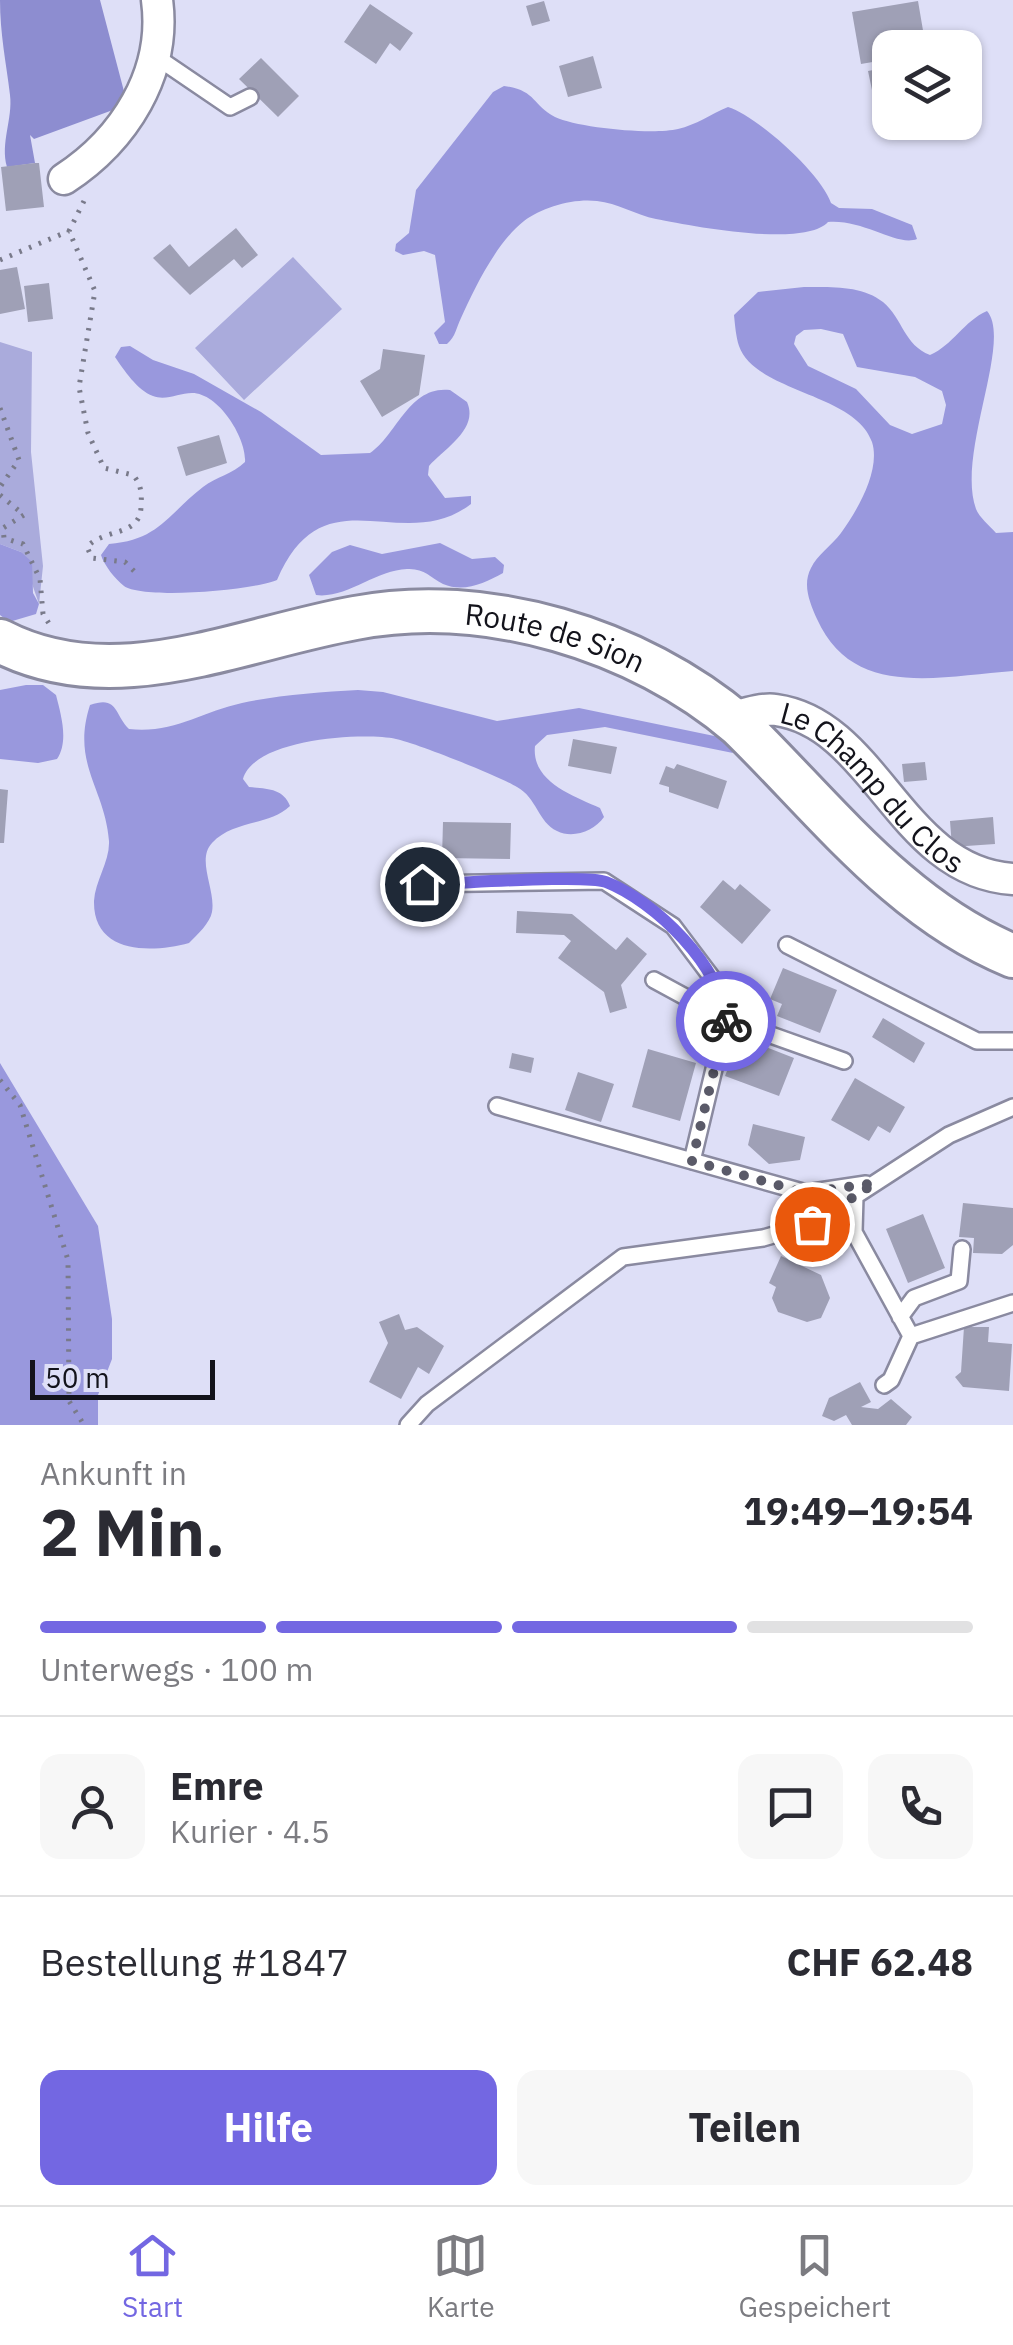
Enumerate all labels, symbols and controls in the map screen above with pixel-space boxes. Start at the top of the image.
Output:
map controls [872,30,982,140]
button: layers [872,30,982,140]
street label: Route de Sion [463,593,652,680]
street label: Le Champ du Clos [777,692,972,881]
pin [380,842,465,927]
icon: home [395,857,450,912]
courier [676,971,776,1071]
icon: bike [699,994,754,1049]
pin [770,1182,855,1267]
icon: bag [785,1197,840,1252]
scale bar [30,1355,215,1400]
text: 50 m [45,1359,110,1396]
text: Ankunft in [40,1452,187,1494]
text: 19:49–19:54 [743,1486,973,1535]
text: 2 Min. [40,1489,225,1574]
text: Unterwegs · 100 m [40,1648,314,1690]
button: person [40,1754,145,1859]
button: chat [738,1754,843,1859]
button: phone [868,1754,973,1859]
text: Emre [170,1761,264,1810]
text: Kurier · 4.5 [170,1810,330,1852]
text: Bestellung #1847 [40,1937,349,1986]
text: CHF 62.48 [787,1937,973,1986]
button: Hilfe [40,2070,497,2185]
button: Teilen [517,2070,973,2185]
tab: Start [122,2228,183,2325]
tab: Karte [427,2228,495,2325]
tab: Gespeichert [738,2228,891,2325]

